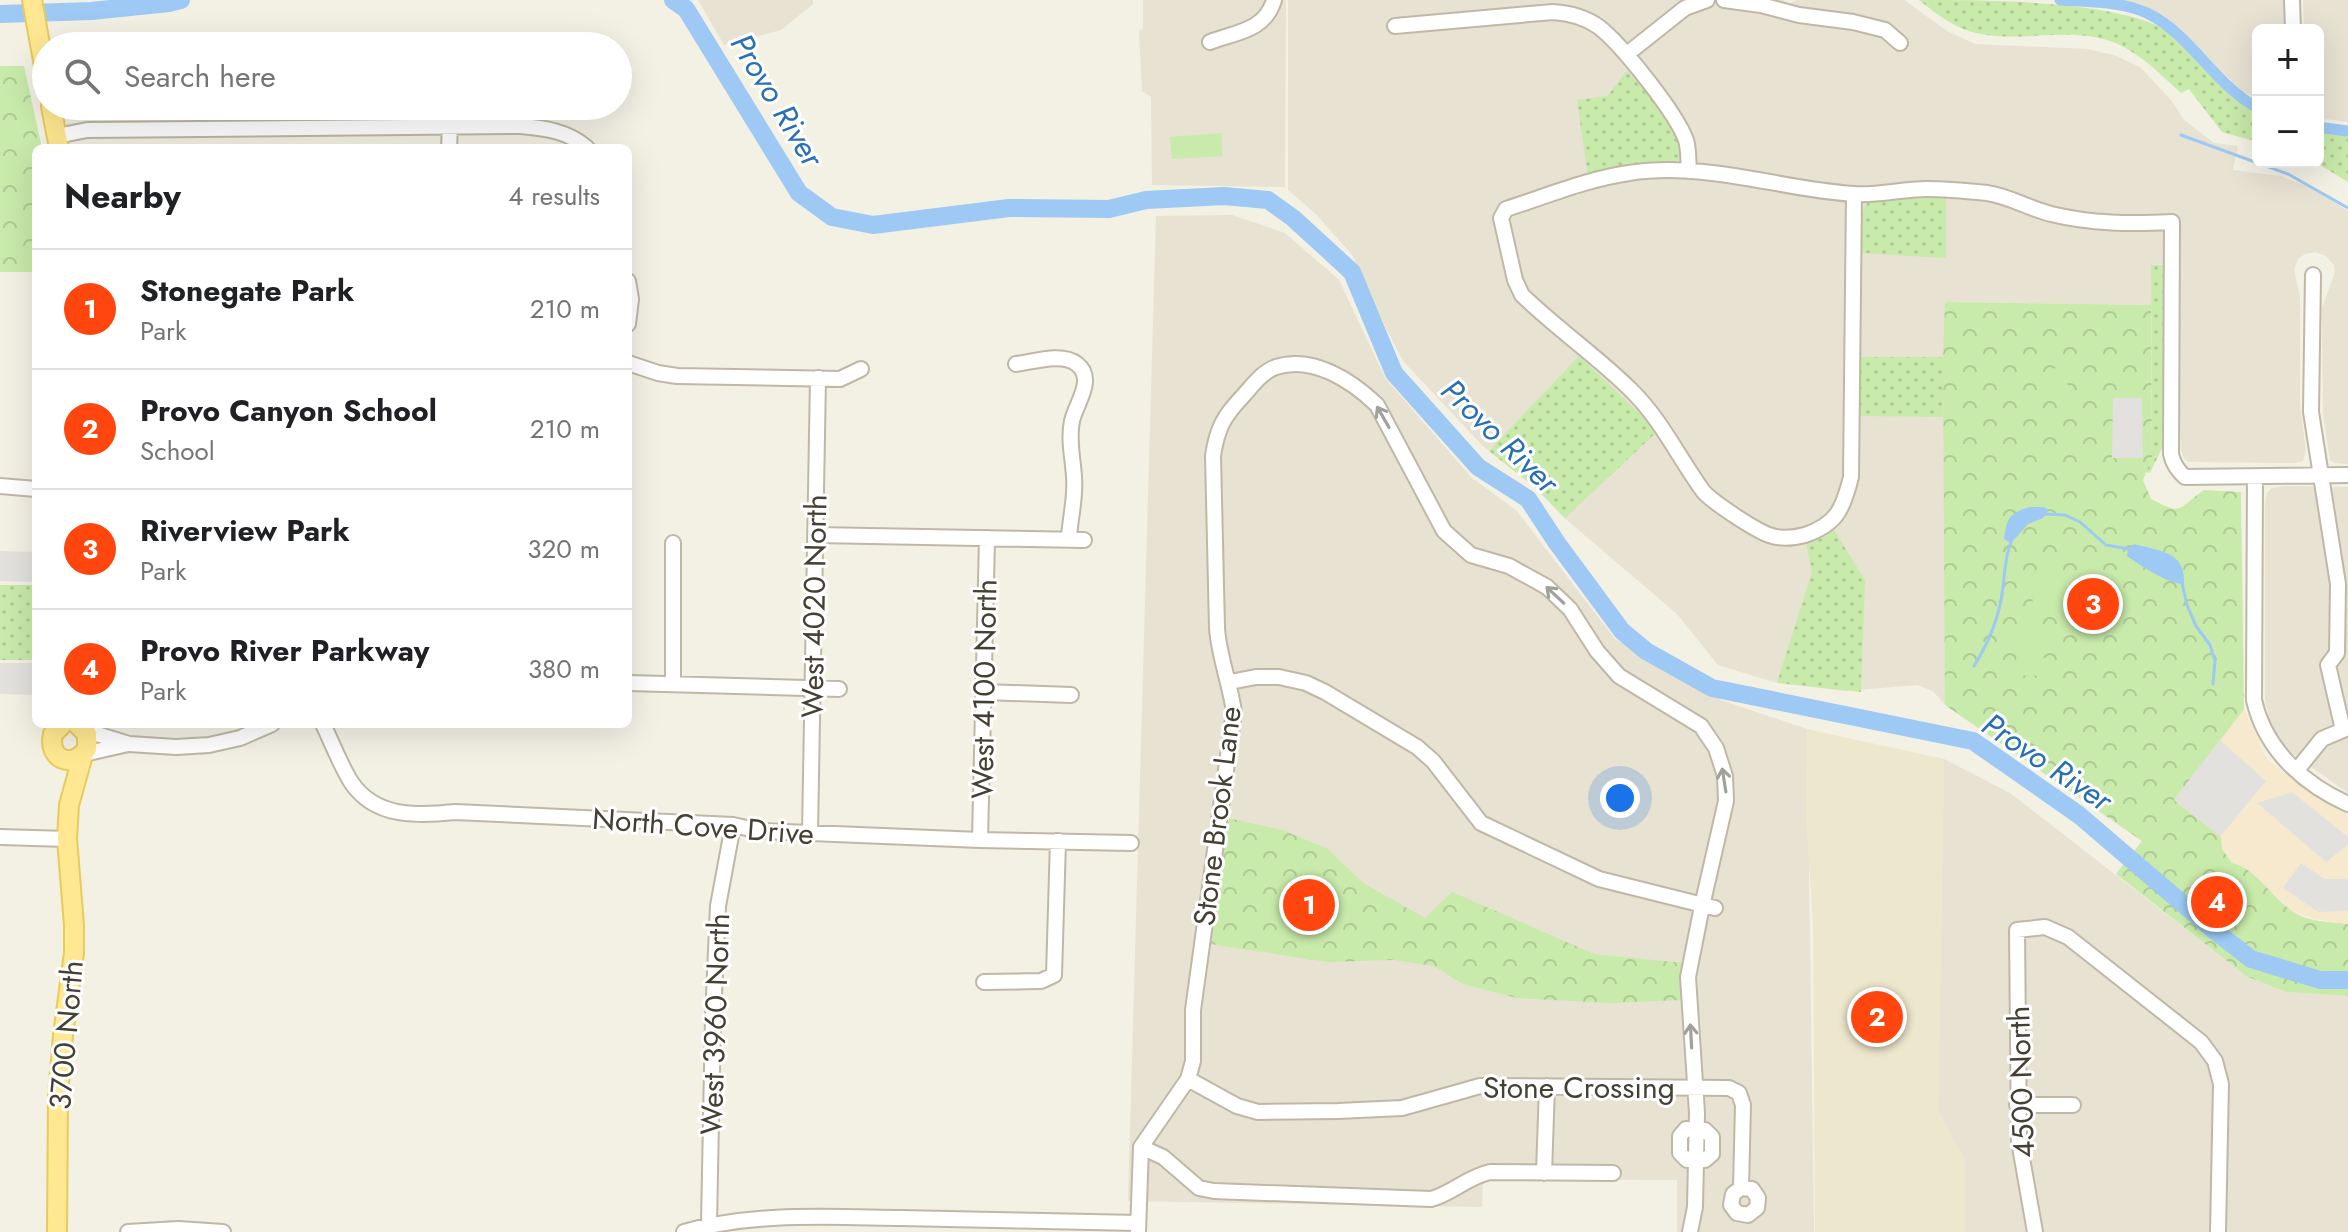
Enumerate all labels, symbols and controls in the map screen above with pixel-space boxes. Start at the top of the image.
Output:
map controls [2252,24,2324,168]
button: + [2252,24,2324,96]
water label: Provo River [719,25,836,177]
search box [32,32,632,120]
icon: search [60,54,104,98]
text: Search here [124,55,276,98]
button: − [2252,96,2324,168]
text: Nearby [64,172,181,221]
text: 4 results [508,177,600,215]
text: Stonegate Park [140,269,354,312]
text: 1 [83,290,97,328]
text: 210 m [530,290,600,328]
text: Park [140,312,186,350]
water label: Provo River [1431,368,1571,506]
text: Provo Canyon School [140,389,437,432]
one-way arrow [1375,406,1391,429]
text: 2 [81,410,99,448]
text: 210 m [530,410,600,448]
text: School [140,432,215,470]
street label: West 4020 North [791,494,837,718]
text: Riverview Park [140,509,350,552]
text: 3 [82,530,98,568]
text: 320 m [527,530,600,568]
text: Park [140,552,186,590]
pin: 3 [2067,574,2119,634]
street label: West 4100 North [961,579,1007,799]
one-way arrow [1545,585,1565,604]
text: Provo River Parkway [140,629,429,672]
text: 4 [81,650,99,688]
text: 380 m [528,650,600,688]
text: Park [140,672,186,710]
water label: Provo River [1973,702,2123,824]
street label: Stone Brook Lane [1182,704,1252,928]
one-way arrow [1716,768,1731,794]
your location [1600,778,1640,818]
street label: North Cove Drive [591,797,815,855]
pin: 4 [2191,872,2243,932]
pin: 1 [1283,875,1335,935]
street label: West 3960 North [690,912,740,1136]
street label: 3700 North [38,959,94,1111]
pin: 2 [1851,987,1903,1047]
street label: 4500 North [1997,1005,2045,1159]
one-way arrow [1683,1023,1698,1050]
street label: Stone Crossing [1483,1066,1675,1109]

